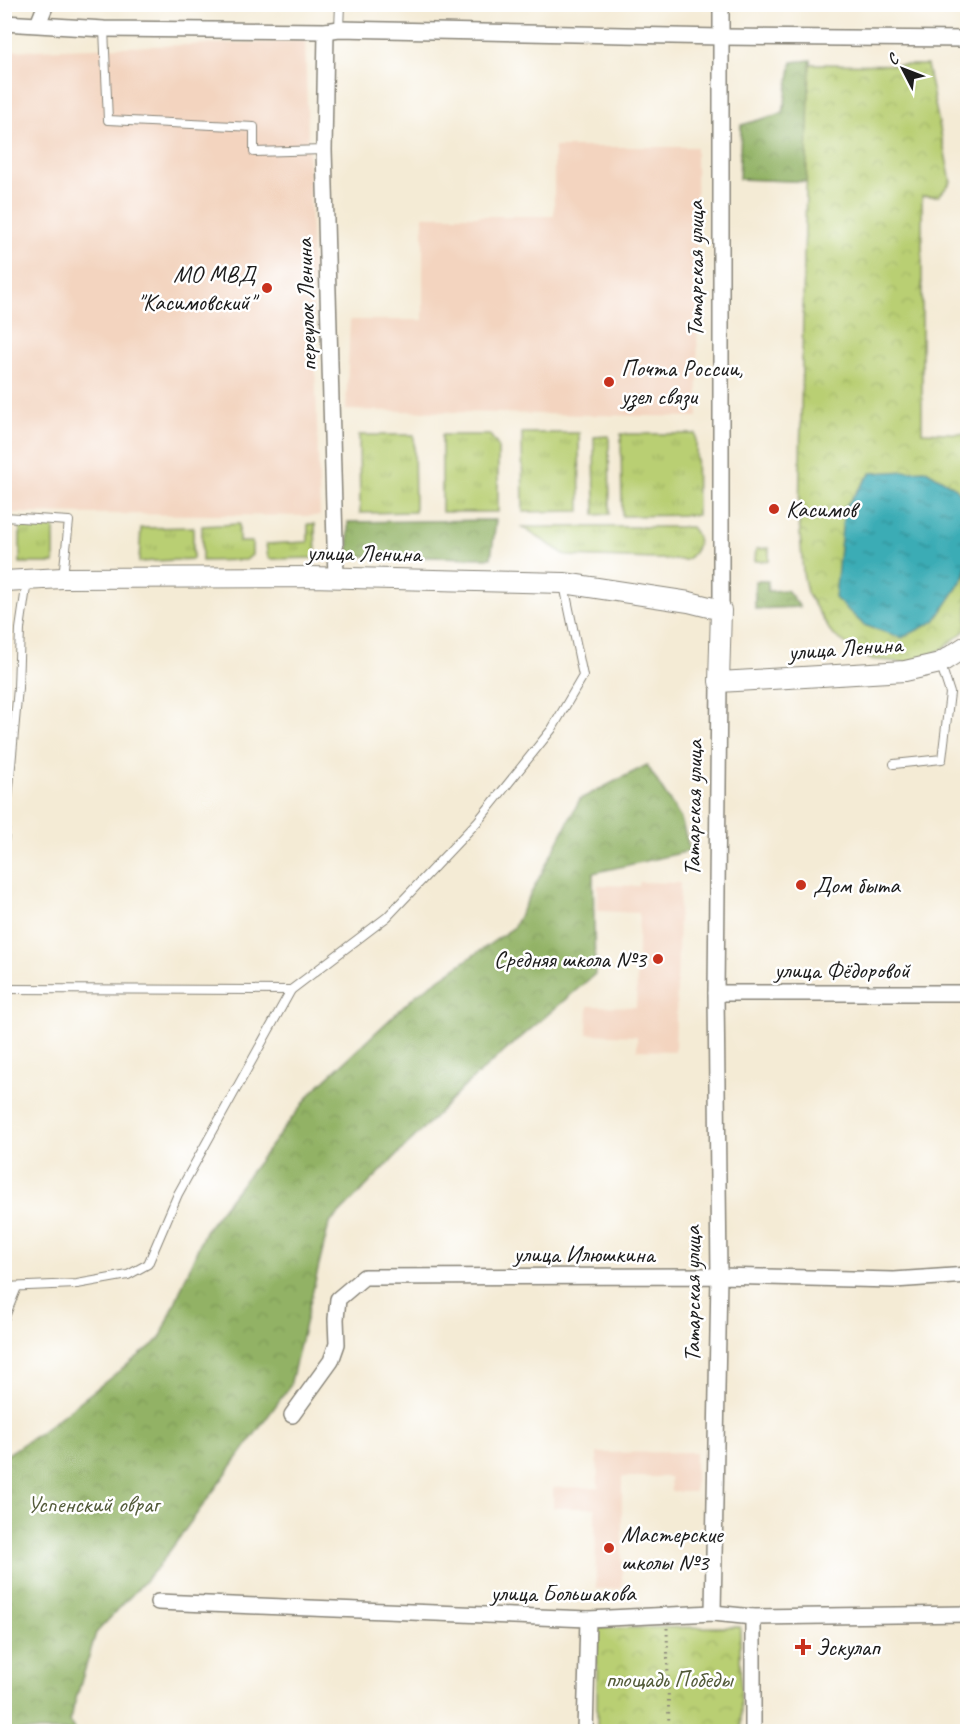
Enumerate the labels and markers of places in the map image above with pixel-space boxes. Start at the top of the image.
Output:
place label: МО МВД "Касимовский" [137,259,260,317]
marker: МО МВД "Касимовский" [260,281,274,295]
place label: Почта России, узел связи [619,353,743,412]
marker: Почта России, узел связи [602,375,616,389]
place label: Касимов [786,494,861,524]
marker: Касимов [767,502,781,516]
place label: Дом быта [813,870,901,900]
marker: Дом быта [794,878,808,892]
place label: Средняя школа №3 [494,944,648,974]
marker: Средняя школа №3 [651,952,665,966]
place label: Мастерские школы №3 [621,1519,725,1577]
marker: Мастерские школы №3 [602,1541,616,1555]
place label: Эскулап [816,1632,881,1662]
marker: Эскулап [794,1638,812,1656]

